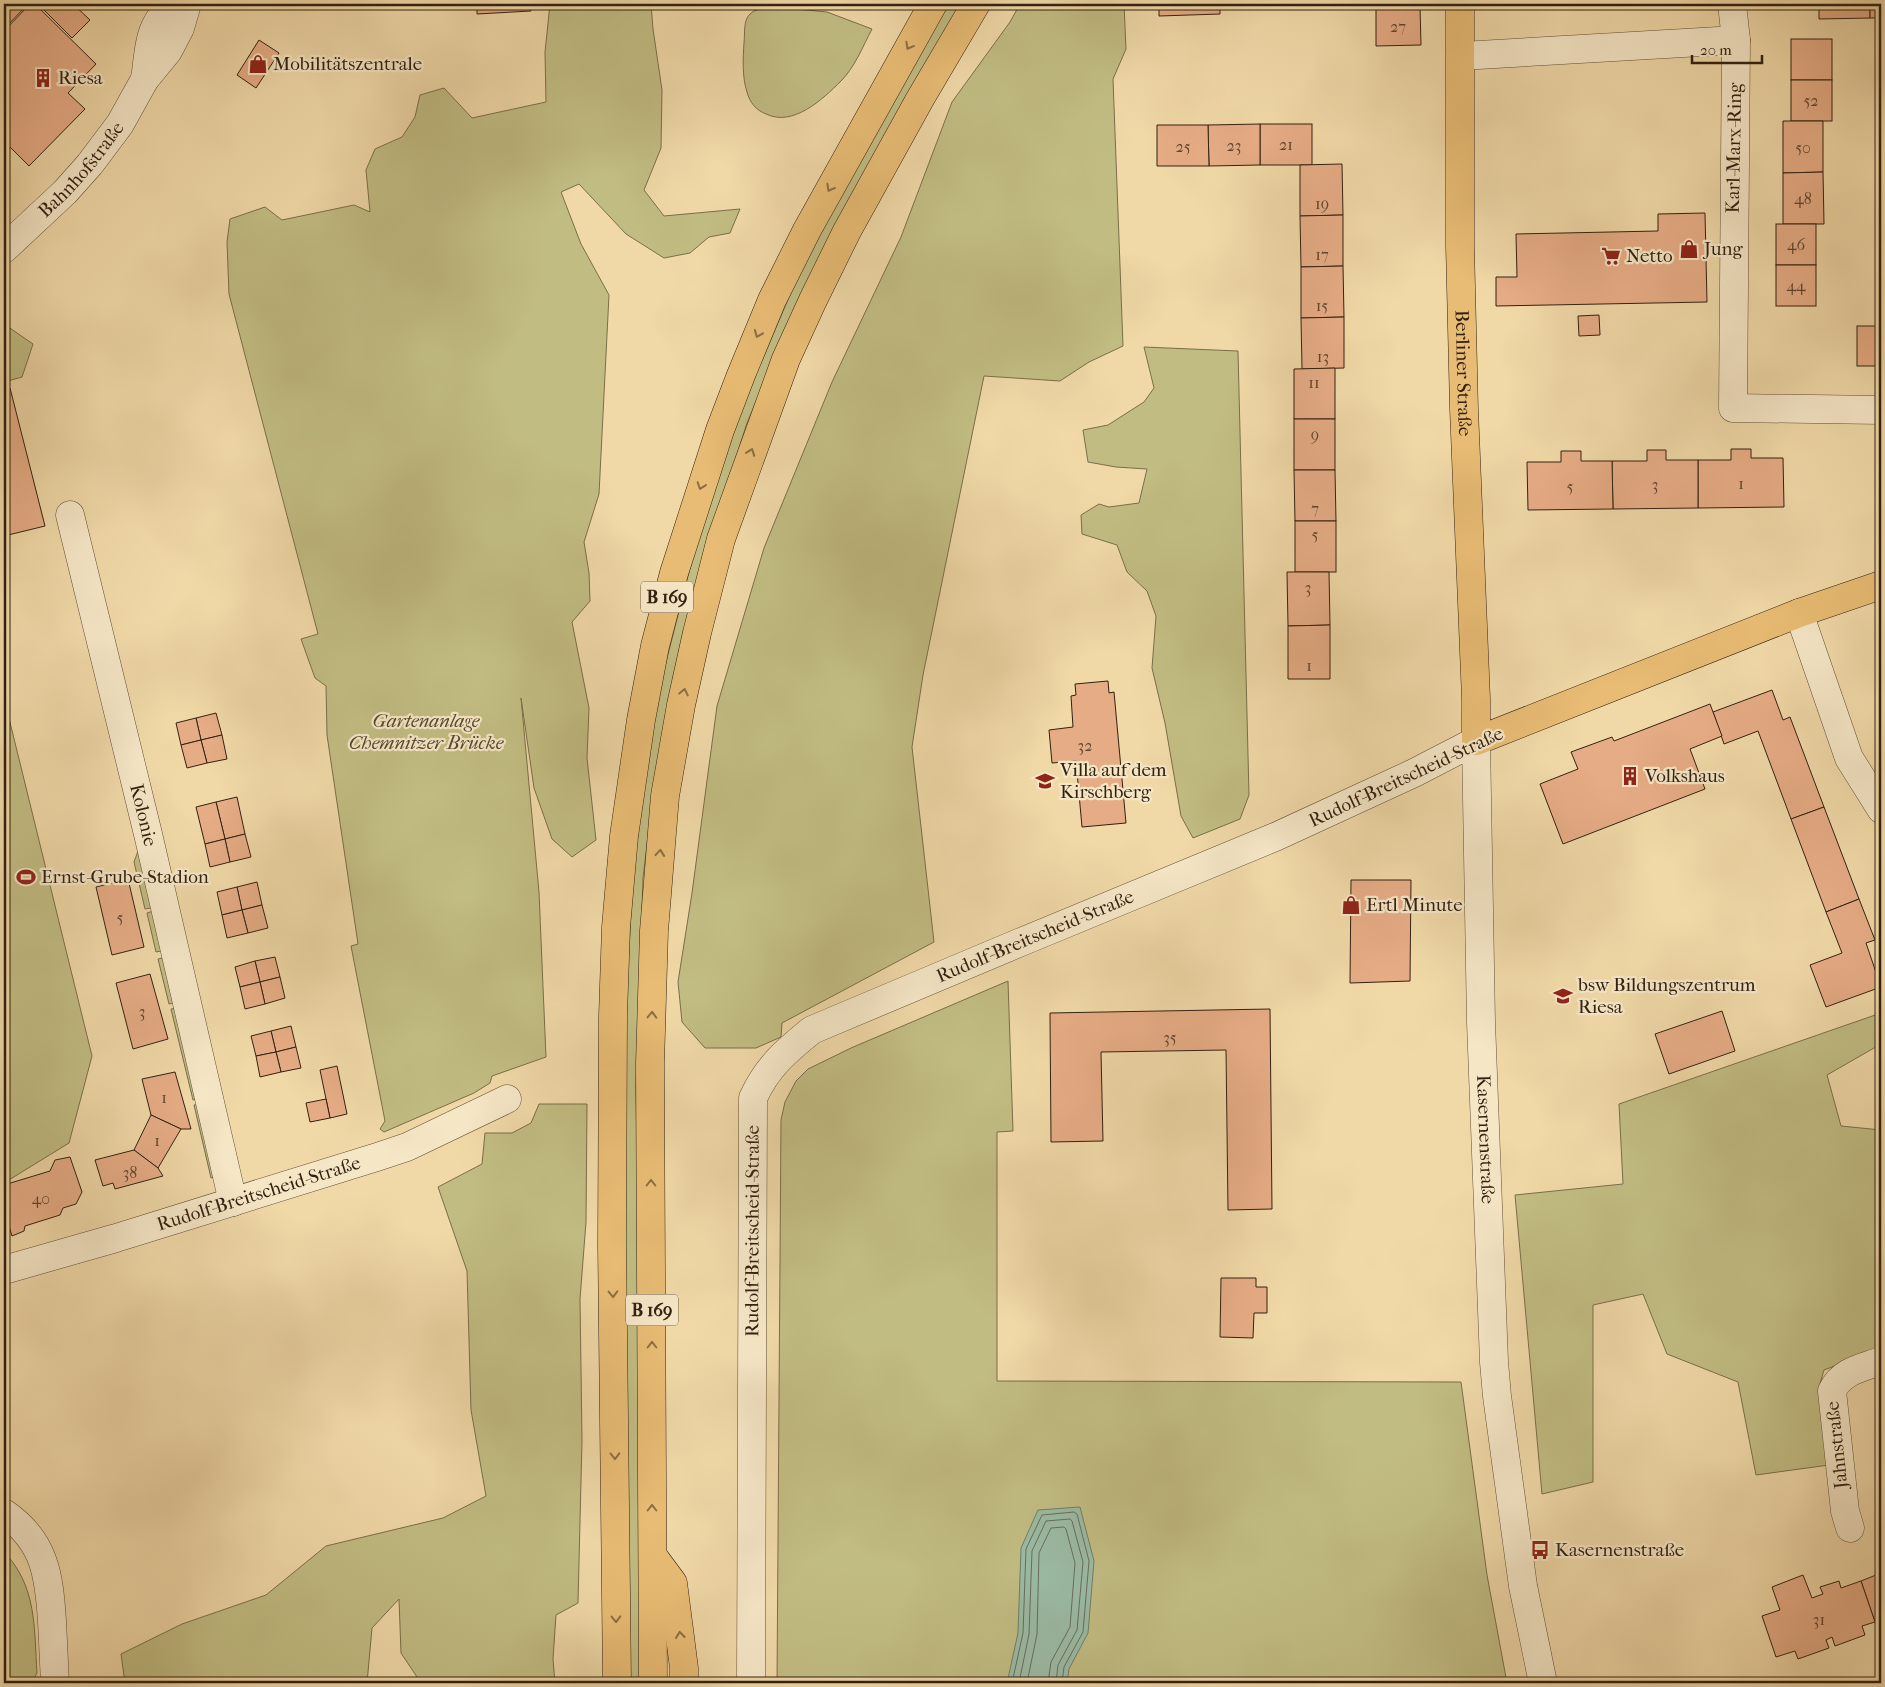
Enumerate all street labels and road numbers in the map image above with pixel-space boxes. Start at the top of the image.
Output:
street label: Karl-Marx-Ring [1722,82,1746,213]
street label: Bahnhofstraße [34,118,129,222]
street label: Berliner Straße [1451,309,1476,437]
road number: B 169 [641,582,693,612]
street label: Rudolf-Breitscheid-Straße [1305,722,1507,832]
street label: Kolonie [125,782,162,849]
street label: Rudolf-Breitscheid-Straße [933,886,1137,987]
street label: Kasernenstraße [1472,1074,1499,1204]
street label: Rudolf-Breitscheid-Straße [741,1125,764,1337]
street label: Rudolf-Breitscheid-Straße [154,1152,363,1236]
road number: B 169 [626,1294,678,1326]
street label: Jahnstraße [1821,1400,1853,1492]

